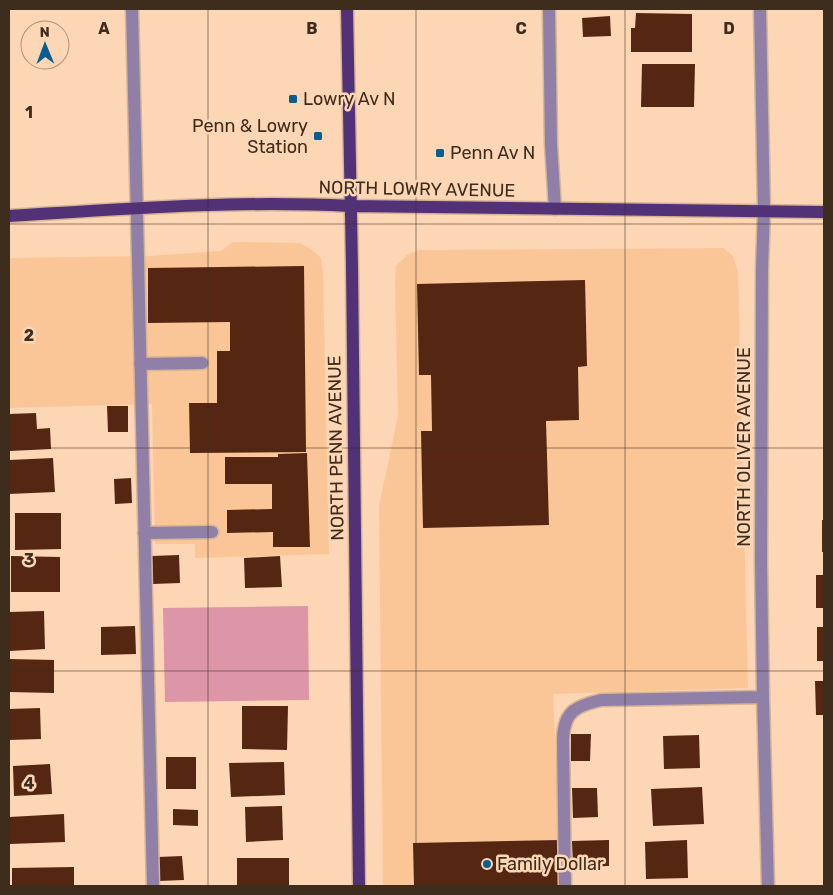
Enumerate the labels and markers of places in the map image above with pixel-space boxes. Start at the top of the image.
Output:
place label: Lowry Av N [303,88,396,110]
marker: Lowry Av N [287,93,299,105]
place label: Penn & Lowry Station [192,115,308,158]
marker: Penn & Lowry Station [312,130,324,142]
place label: Penn Av N [450,142,535,164]
marker: Penn Av N [434,147,446,159]
place label: Family Dollar [497,853,604,875]
marker: Family Dollar [481,858,493,870]

